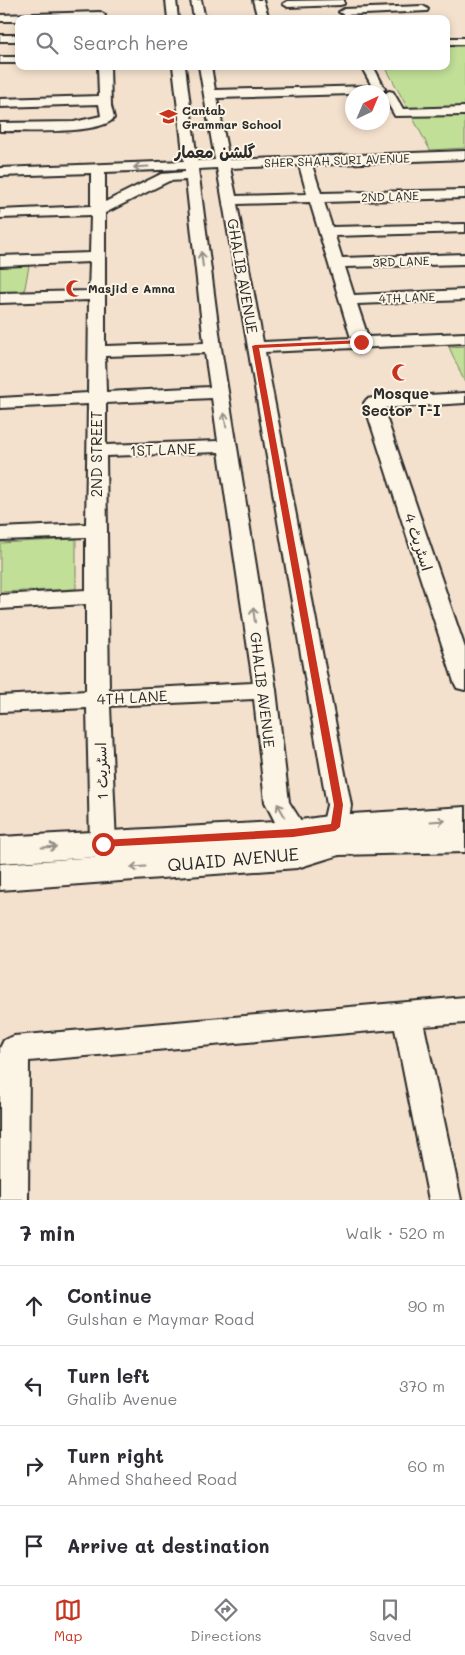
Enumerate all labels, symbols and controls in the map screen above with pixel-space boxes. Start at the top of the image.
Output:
search box [15,15,450,70]
icon: search [33,29,61,57]
text: Search here [73,30,189,55]
north arrow [345,85,390,130]
place label: Cantab Grammar School [182,102,281,132]
school or university icon: Cantab Grammar School [158,107,178,127]
district label: گلشن معمار [174,141,255,162]
street label: SHER SHAH SURI AVENUE [264,149,410,171]
one-way arrow [134,162,150,172]
street label: 2ND LANE [361,187,419,205]
street label: GHALIB AVENUE [223,217,263,336]
one-way arrow [197,251,207,267]
street label: 3RD LANE [372,252,430,270]
mosque icon: Masjid e Amna [64,278,84,298]
place label: Masjid e Amna [88,280,175,296]
street label: 4TH LANE [378,288,436,306]
route end [350,331,373,354]
mosque icon: Mosque Sector T-I [391,362,411,382]
place label: Mosque Sector T-I [361,383,441,420]
street label: 2ND STREET [86,411,106,497]
one-way arrow [219,412,229,428]
street label: 1ST LANE [130,438,197,460]
street label: اسٹریٹ 4 [400,511,438,573]
one-way arrow [249,607,259,623]
street label: GHALIB AVENUE [246,631,280,750]
street label: 4TH LANE [96,685,168,709]
street label: اسٹریٹ 1 [90,742,112,800]
one-way arrow [276,802,286,817]
one-way arrow [429,816,445,825]
route start [92,833,115,856]
street label: QUAID AVENUE [166,841,300,877]
one-way arrow [40,843,56,852]
one-way arrow [131,862,147,871]
text: 7 min [20,1219,75,1246]
text: Walk · 520 m [345,1222,445,1243]
text: Continue [67,1283,152,1308]
icon: ahead [20,1292,48,1320]
text: 90 m [408,1295,445,1316]
text: Gulshan e Maymar Road [67,1308,254,1329]
text: Turn left [67,1363,150,1388]
icon: left [20,1372,48,1400]
text: 370 m [399,1375,445,1396]
text: Ghalib Avenue [67,1388,177,1409]
text: Turn right [67,1443,164,1468]
icon: right [20,1452,48,1480]
text: 60 m [408,1455,445,1476]
text: Ahmed Shaheed Road [67,1468,237,1489]
icon: arrive [20,1532,48,1560]
text: Arrive at destination [67,1533,270,1558]
tab: Map [54,1596,82,1645]
tab: Directions [190,1596,262,1645]
tab: Saved [369,1596,411,1645]

